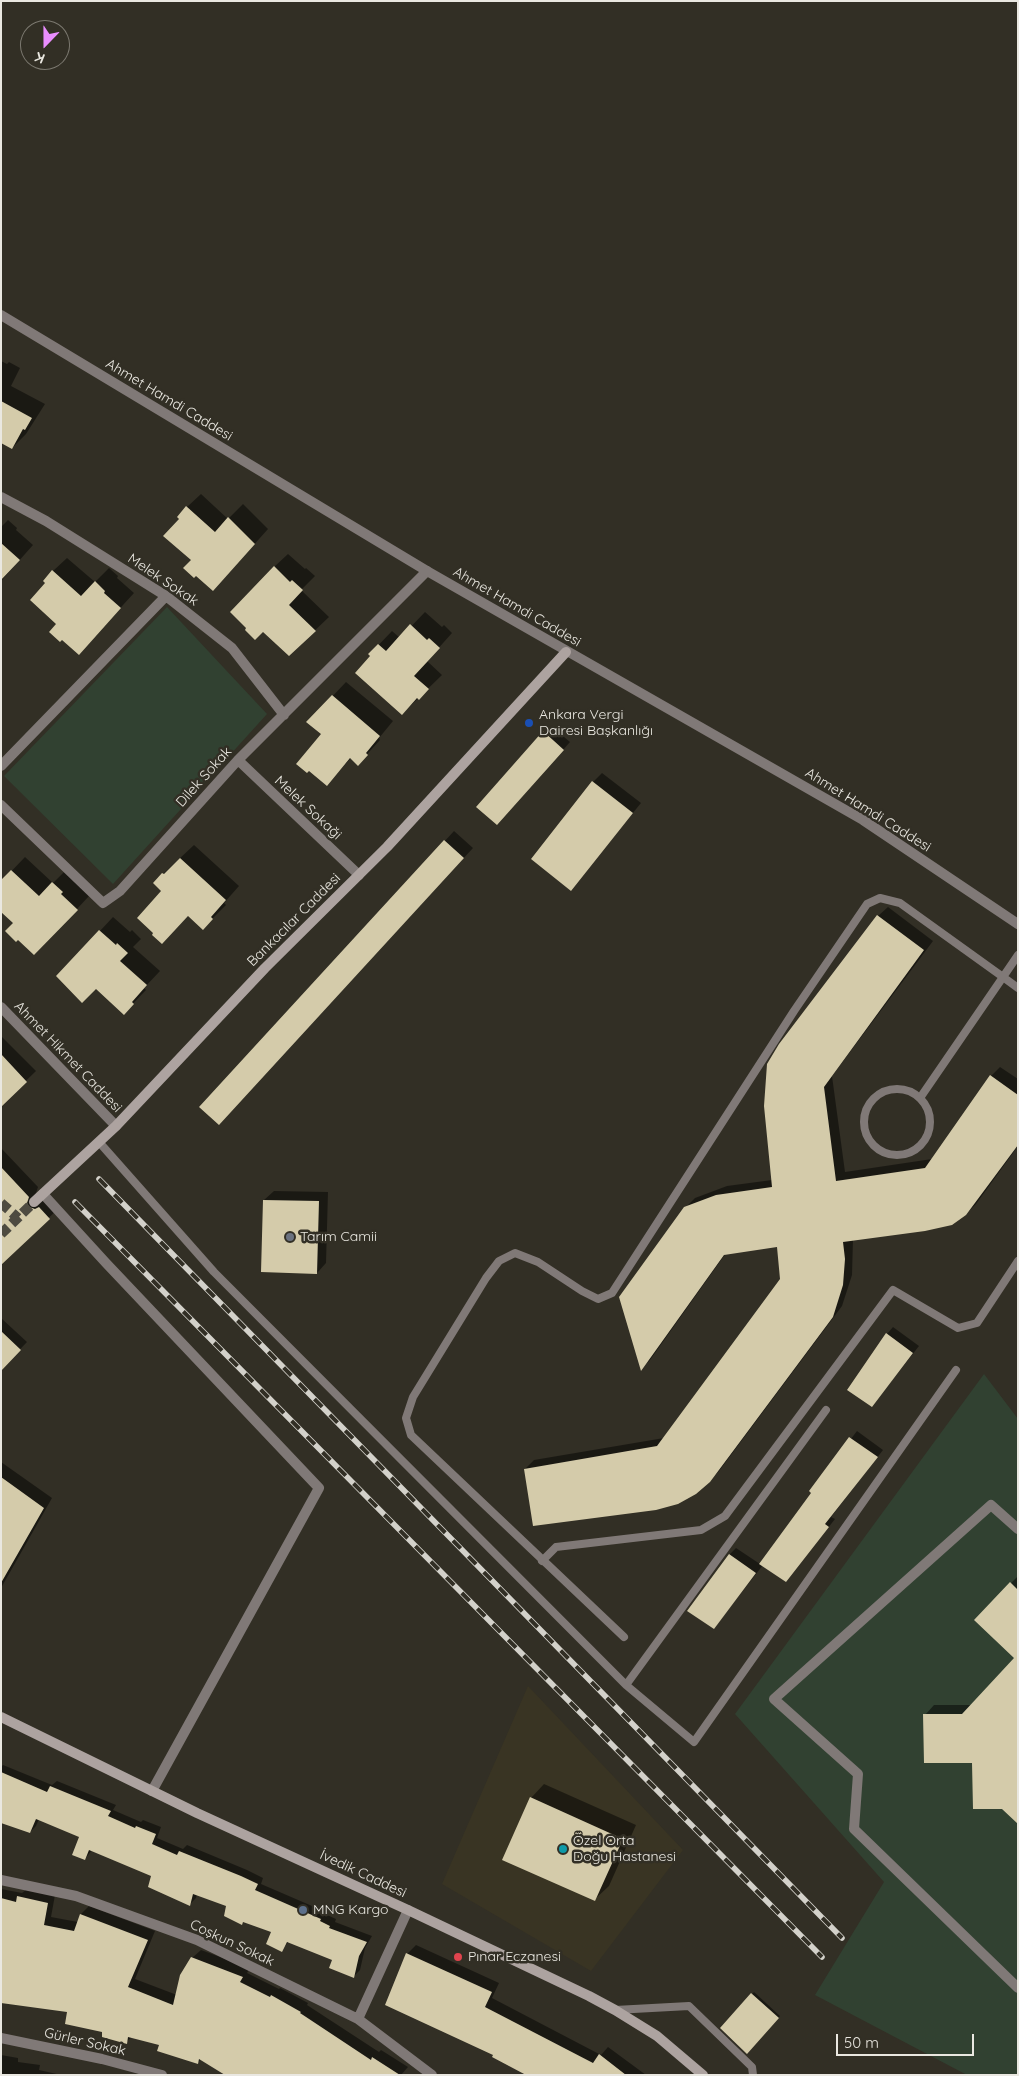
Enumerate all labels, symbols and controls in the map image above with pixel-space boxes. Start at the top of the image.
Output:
north arrow [20,20,70,70]
text: K [32,48,47,68]
street label: Ahmet Hamdi Caddesi [103,355,235,445]
street label: Melek Sokak [125,550,201,610]
street label: Ahmet Hamdi Caddesi [450,563,584,651]
place label: Ankara Vergi Dairesi Başkanlığı [539,707,653,740]
marker: Ankara Vergi Dairesi Başkanlığı [523,717,535,729]
street label: Dilek Sokak [173,743,235,811]
street label: Ahmet Hamdi Caddesi [802,764,934,856]
street label: Melek Sokaği [271,773,345,843]
street label: Bankacılar Caddesi [244,870,344,970]
street label: Ahmet Hikmet Caddesi [11,998,125,1116]
place label: Tarım Camii [300,1229,377,1245]
marker: Tarım Camii [284,1231,296,1243]
place label: Özel Orta Doğu Hastanesi [573,1833,676,1865]
marker: Özel Orta Doğu Hastanesi [557,1843,569,1855]
street label: İvedik Caddesi [317,1847,409,1901]
place label: MNG Kargo [313,1902,388,1918]
marker: MNG Kargo [297,1904,309,1916]
street label: Coşkun Sokak [187,1916,277,1970]
place label: Pınar Eczanesi [468,1949,561,1965]
marker: Pınar Eczanesi [452,1951,464,1963]
street label: Gürler Sokak [43,2024,127,2060]
scale bar [839,2024,976,2056]
text: 50 m [844,2033,879,2052]

